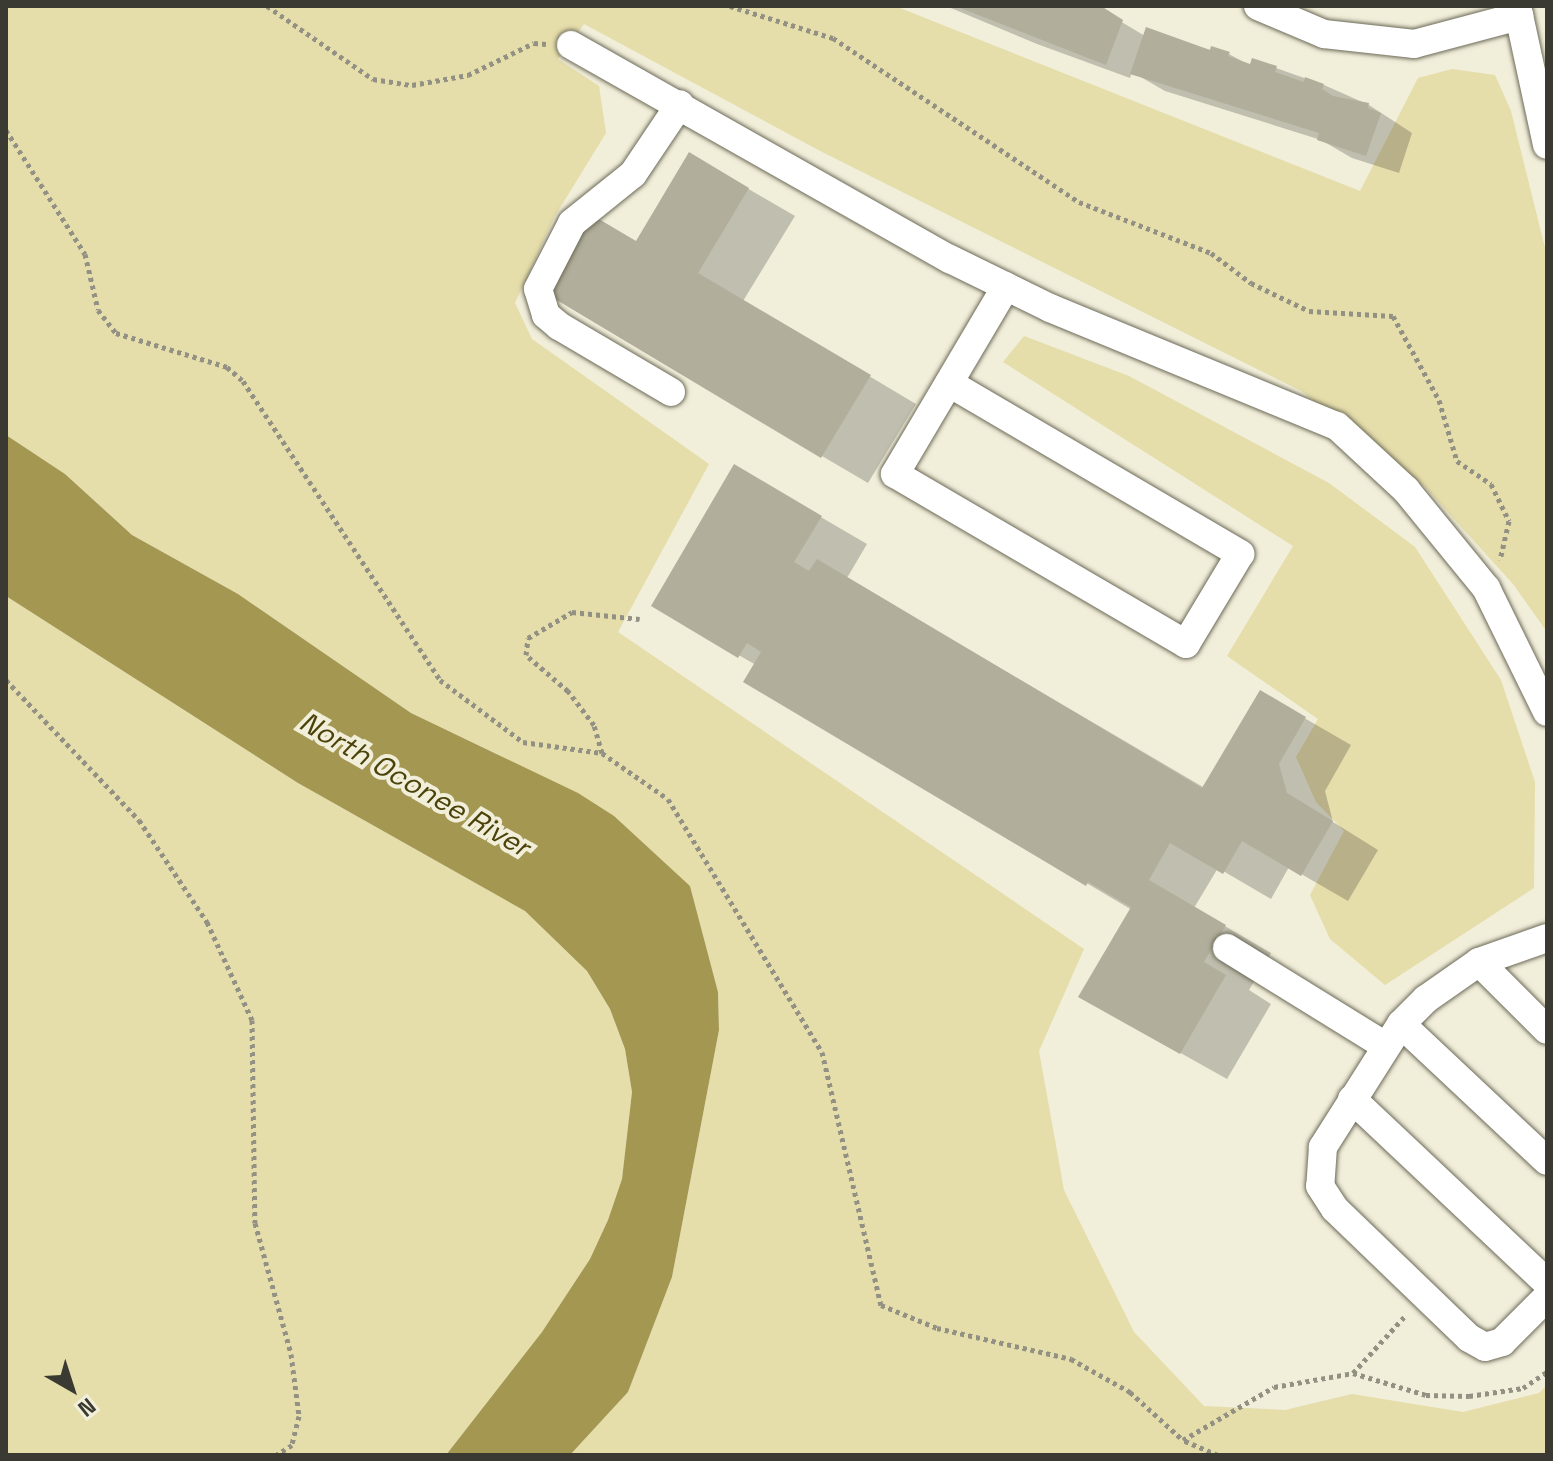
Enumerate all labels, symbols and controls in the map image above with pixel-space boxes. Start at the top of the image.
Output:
water label: North Oconee River [294,704,536,864]
north arrow [32,1349,112,1429]
text: N [73,1392,102,1423]

